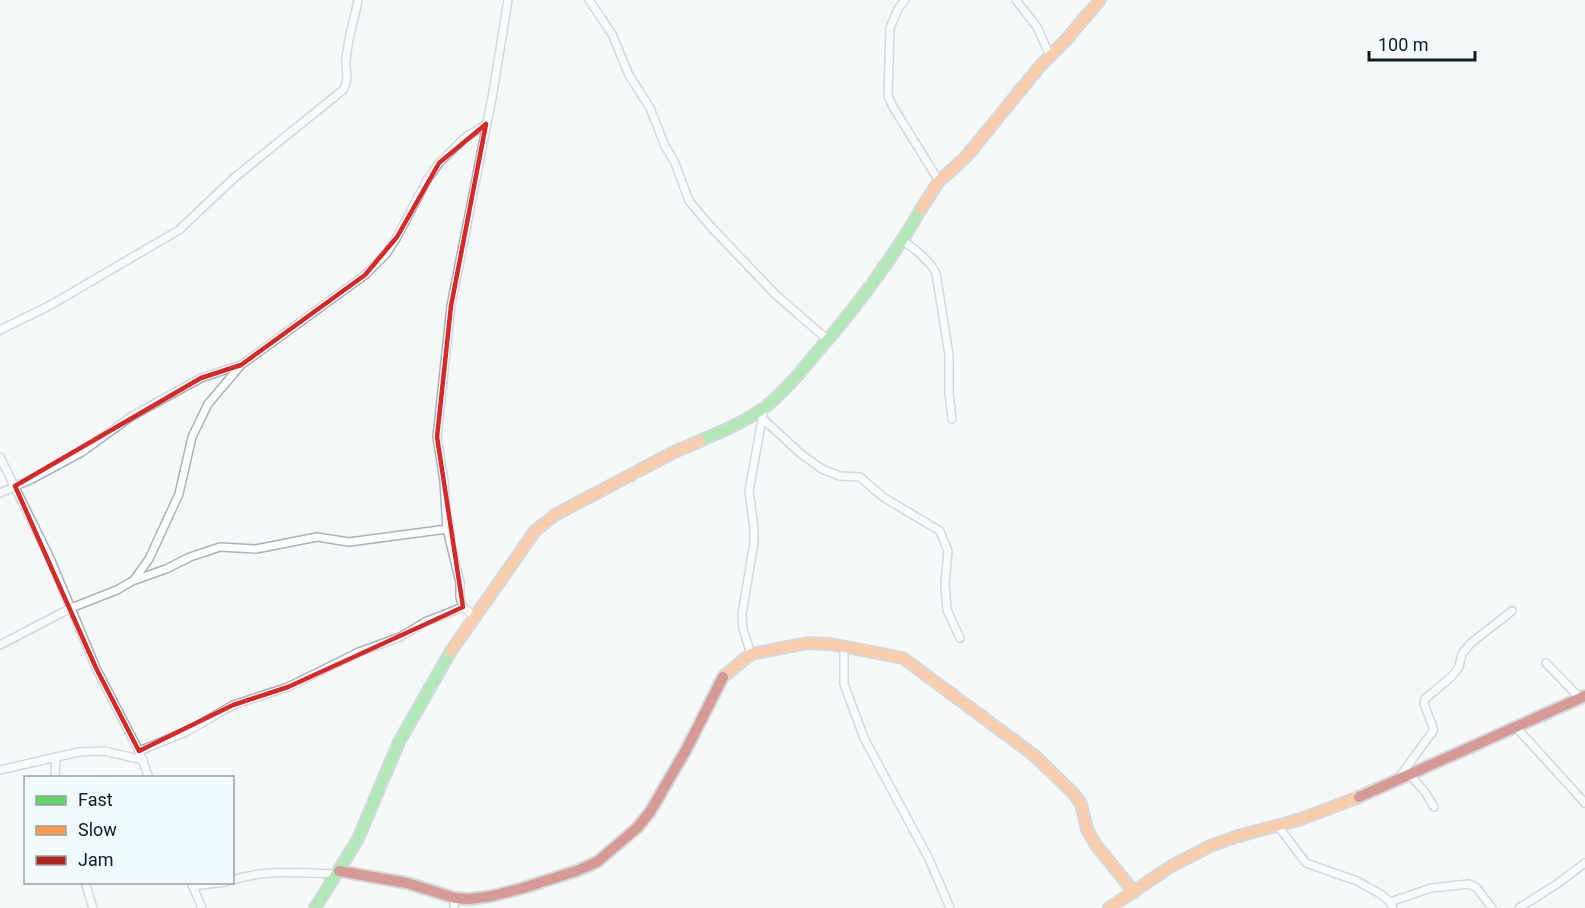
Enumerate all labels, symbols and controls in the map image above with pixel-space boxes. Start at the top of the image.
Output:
scale bar [1369,24,1476,62]
text: 100 m [1378,34,1429,55]
legend [24,776,234,884]
text: Fast [78,789,113,810]
text: Slow [78,819,117,840]
text: Jam [78,849,114,870]

